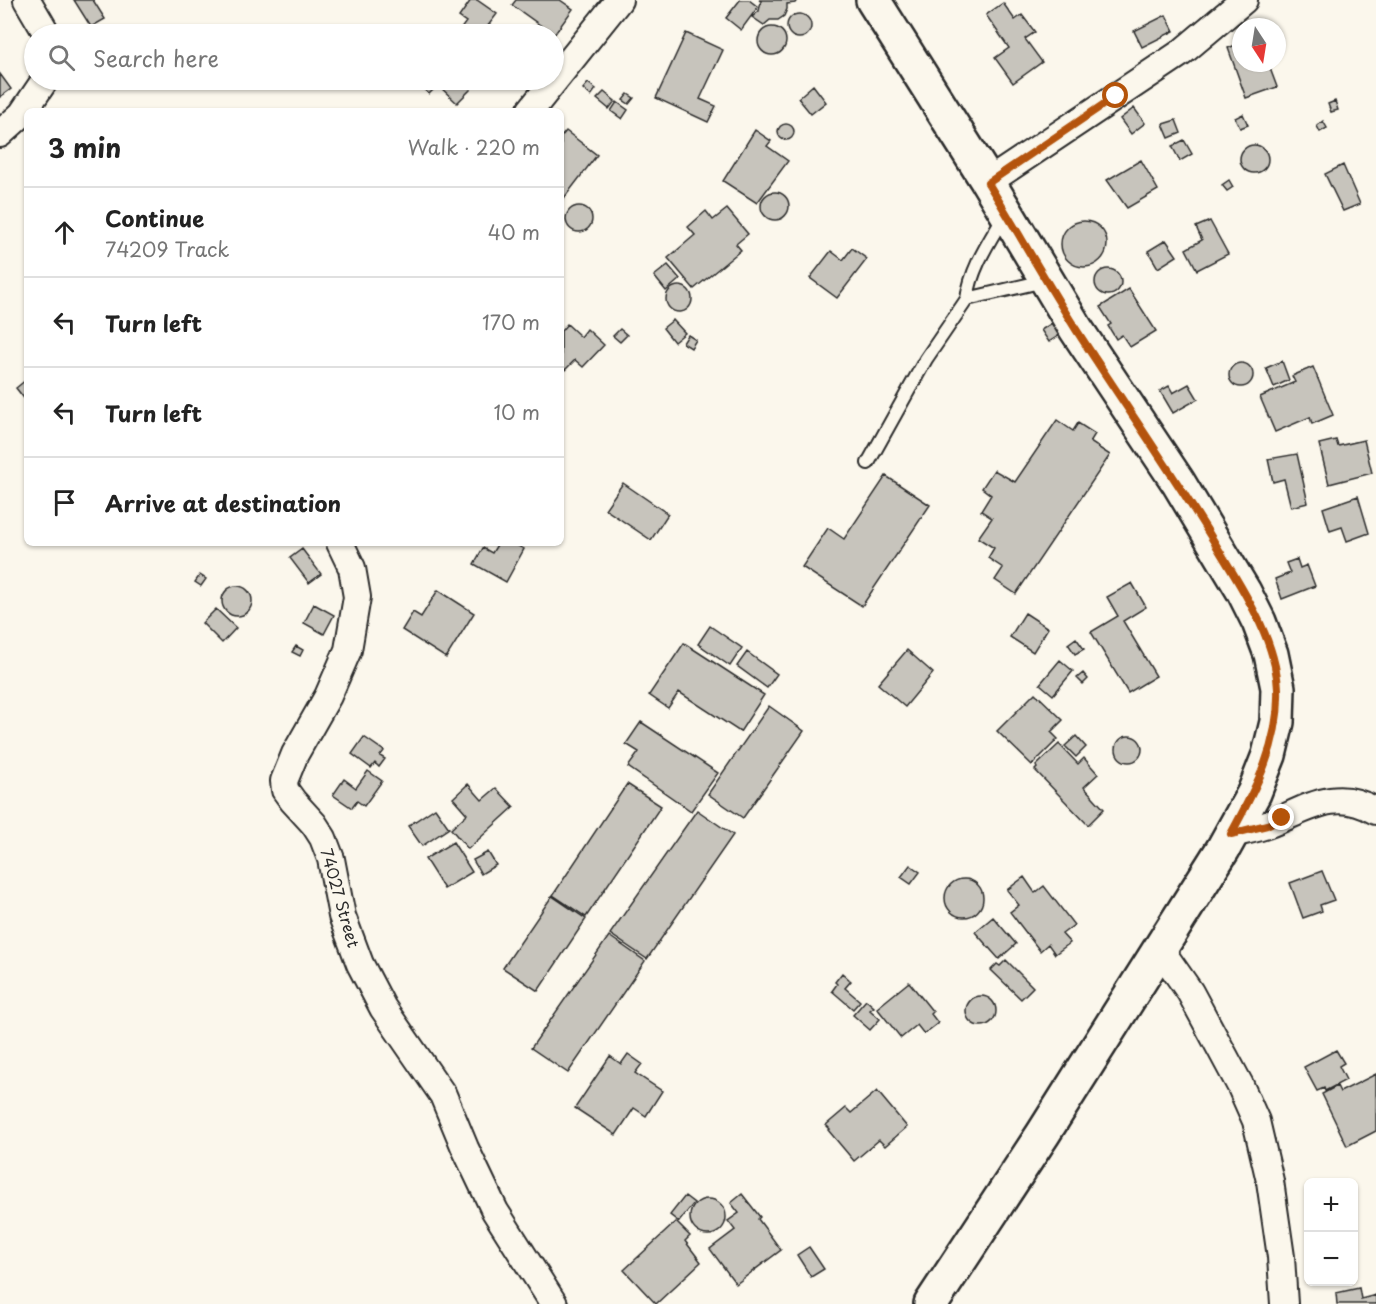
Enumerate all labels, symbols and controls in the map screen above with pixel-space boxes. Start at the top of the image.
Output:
north arrow [1232,18,1286,72]
search box [24,24,564,90]
icon: search [45,41,78,74]
text: Search here [93,41,219,74]
route start [1102,82,1128,108]
text: 3 min [48,128,121,167]
text: Walk · 220 m [408,132,540,162]
text: Continue [105,201,204,234]
icon: ahead [48,216,81,249]
text: 40 m [488,217,540,247]
text: 74209 Track [105,234,230,264]
icon: left [48,306,81,339]
text: Turn left [105,306,202,339]
text: 170 m [482,307,540,337]
icon: left [48,396,81,429]
text: Turn left [105,396,202,429]
text: 10 m [493,397,540,427]
icon: arrive [48,486,81,519]
text: Arrive at destination [105,486,341,519]
route end [1268,804,1294,830]
street label: 74027 Street [315,845,367,951]
map controls [1304,1178,1358,1286]
button: + [1304,1178,1358,1232]
button: − [1304,1232,1358,1286]

